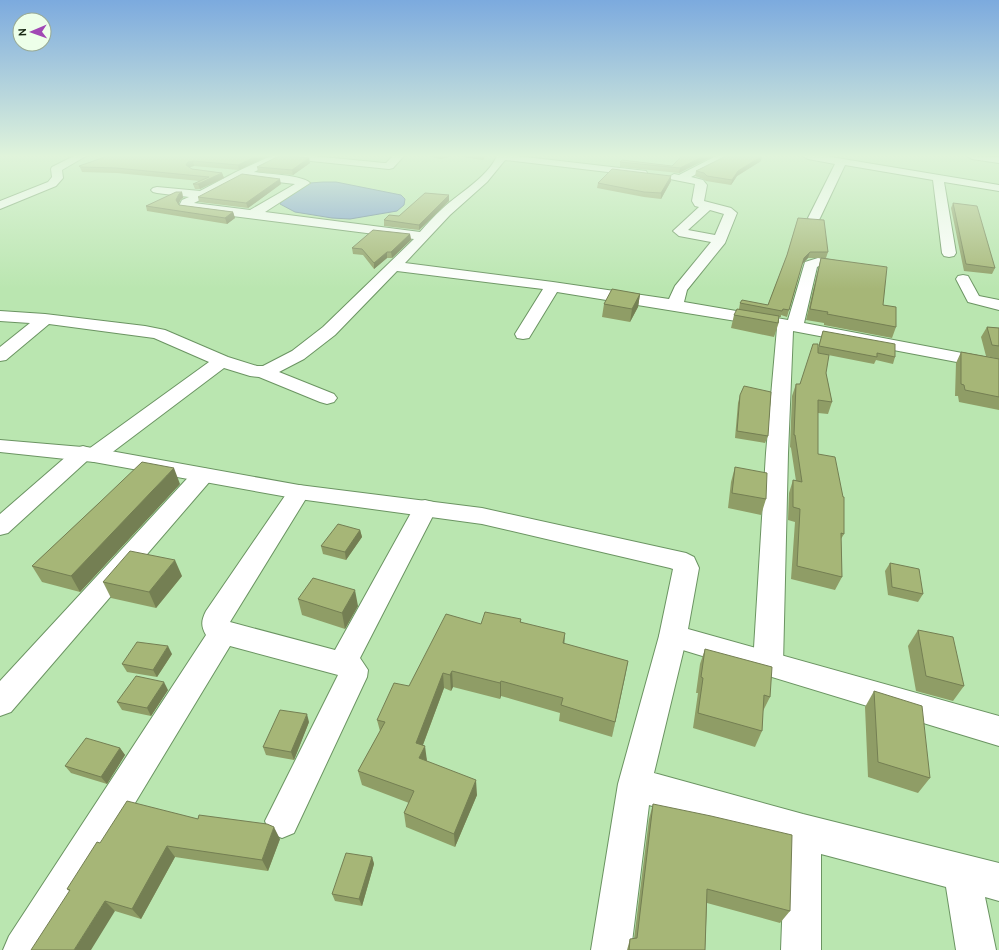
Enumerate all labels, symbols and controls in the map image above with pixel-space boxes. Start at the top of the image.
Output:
north arrow [12,12,52,52]
text: N [16,28,28,37]

